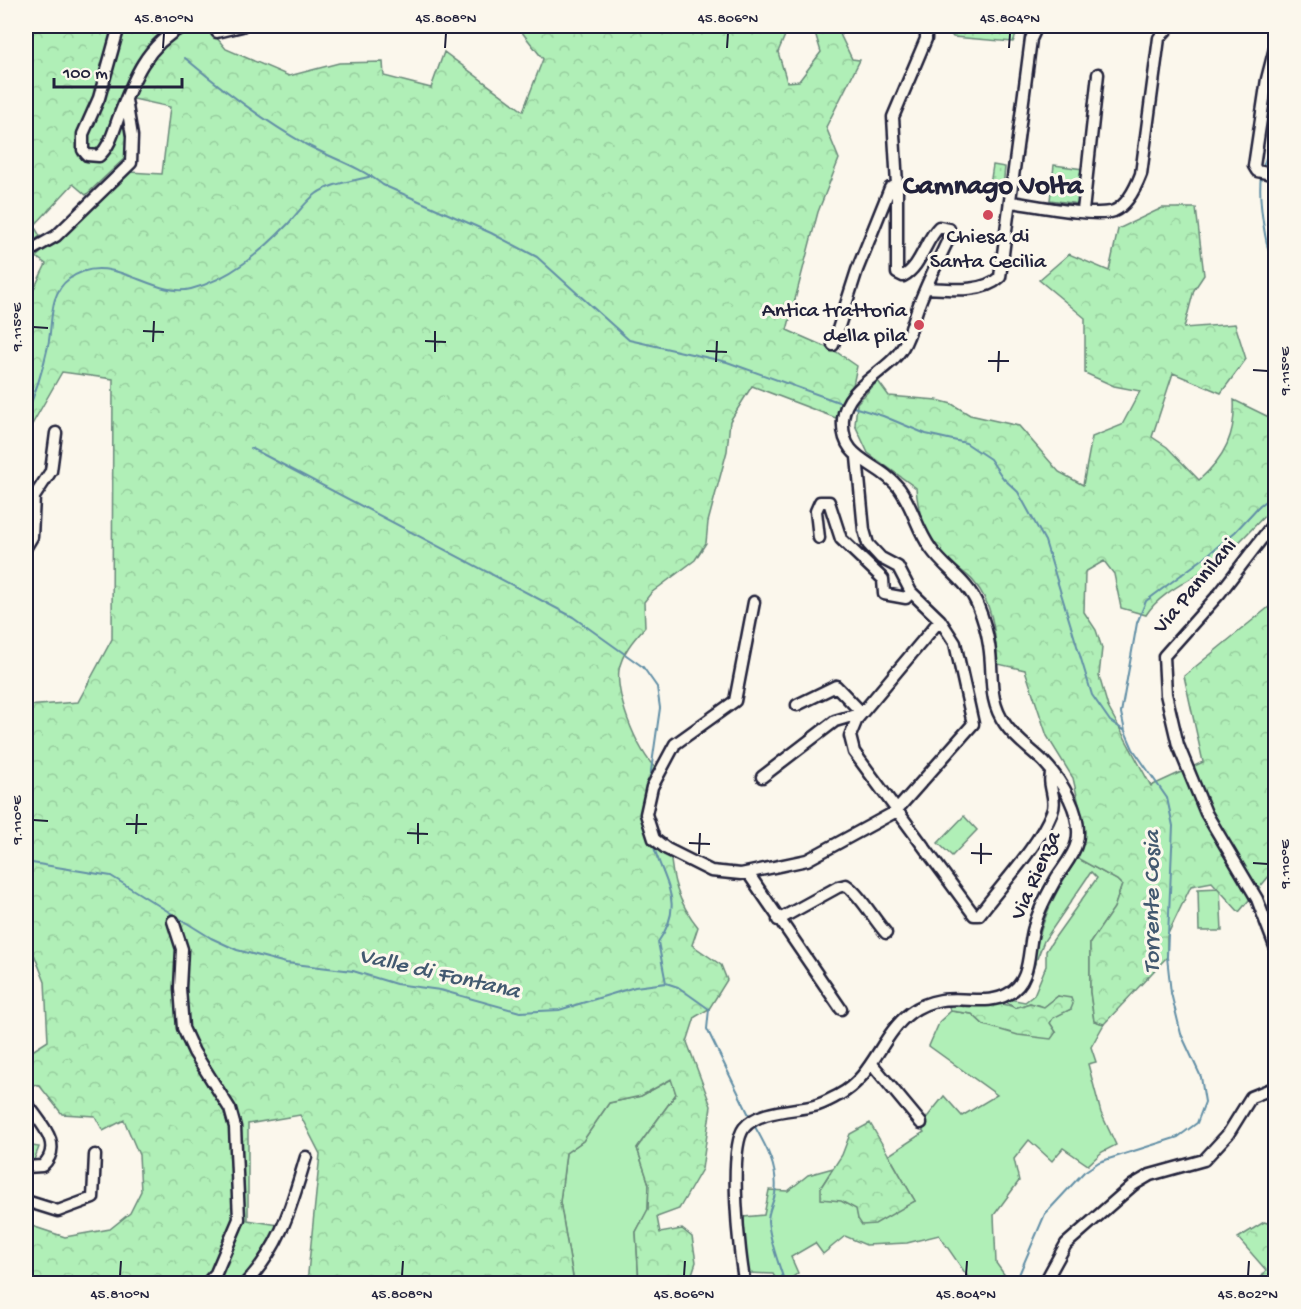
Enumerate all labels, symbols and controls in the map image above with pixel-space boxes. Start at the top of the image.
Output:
text: 45.810°N [134,10,194,28]
text: 45.808°N [415,10,477,28]
text: 45.806°N [698,10,758,28]
text: 45.804°N [980,10,1040,28]
scale bar [54,51,182,89]
text: 100 m [62,64,108,85]
district label: Camnago Volta [903,171,1084,204]
marker: Chiesa di Santa Cecilia [981,208,995,222]
place label: Chiesa di Santa Cecilia [930,225,1047,276]
place label: Antica trattoria della pila [762,299,908,350]
text: 9.115°E [9,302,27,352]
marker: Antica trattoria della pila [912,318,926,332]
text: 9.115°E [1277,346,1295,396]
street label: Via Pannilani [1148,534,1243,641]
text: 9.110°E [9,795,27,845]
street label: Via Rienza [1006,827,1068,925]
water label: Torrente Cosia [1139,829,1168,974]
text: 9.110°E [1277,839,1295,889]
water label: Valle di Fontana [356,942,524,1008]
text: 45.810°N [90,1286,150,1304]
text: 45.808°N [371,1286,433,1304]
text: 45.806°N [654,1286,714,1304]
text: 45.804°N [936,1286,996,1304]
text: 45.802°N [1218,1286,1278,1304]

